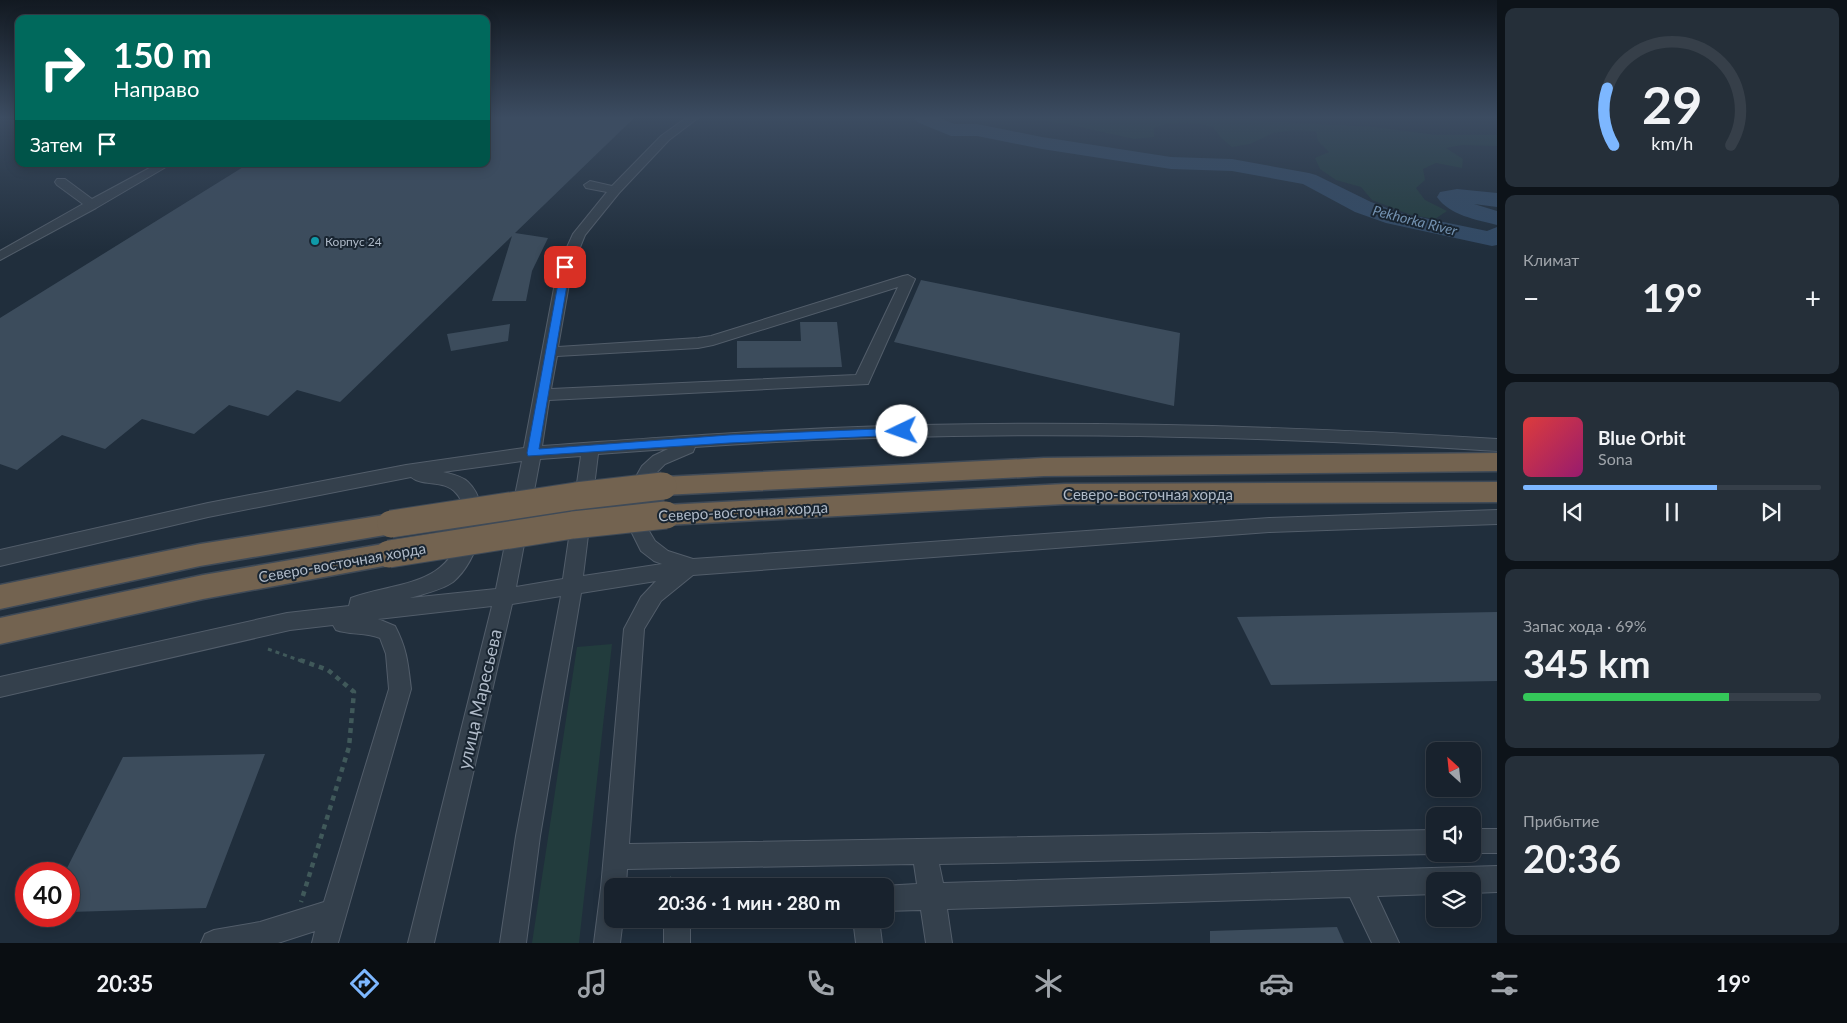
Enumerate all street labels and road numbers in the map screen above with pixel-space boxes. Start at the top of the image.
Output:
street label: Северо-восточная хорда [1063,485,1233,503]
street label: Северо-восточная хорда [658,498,828,524]
street label: Северо-восточная хорда [257,538,427,586]
street label: улица Маресьева [452,627,506,771]

